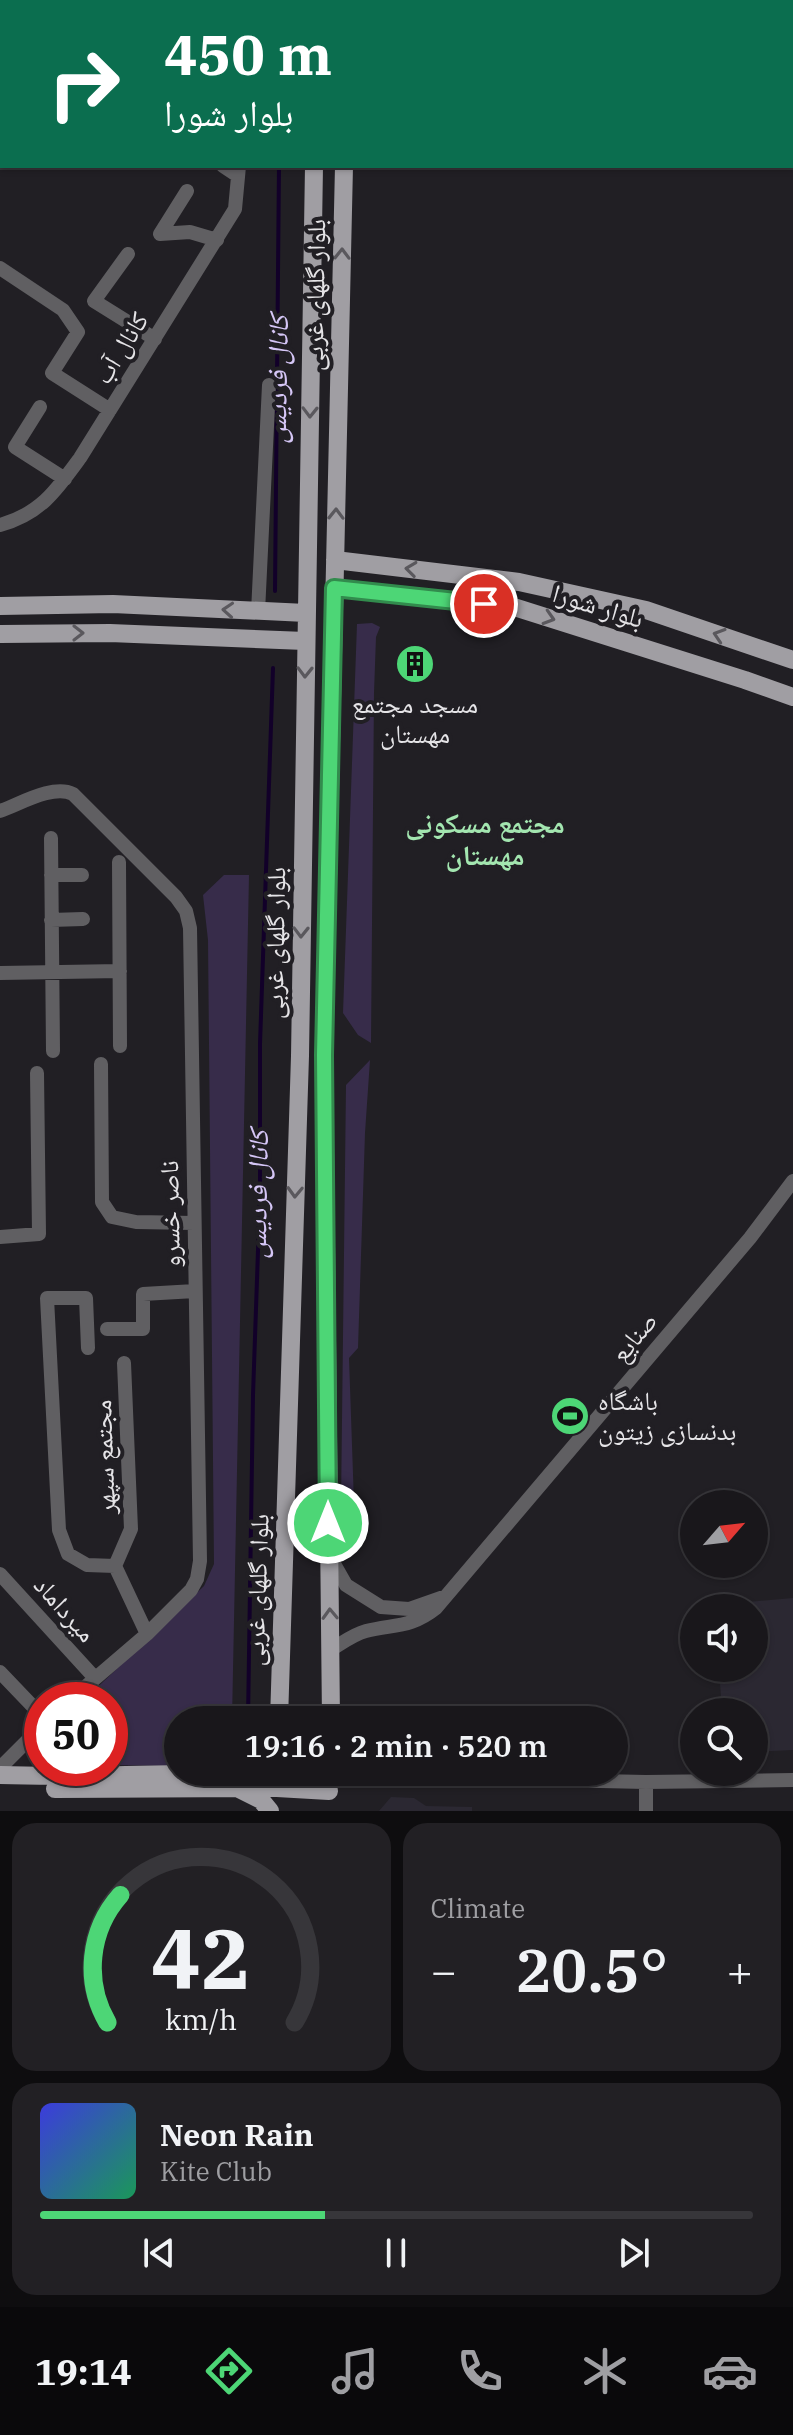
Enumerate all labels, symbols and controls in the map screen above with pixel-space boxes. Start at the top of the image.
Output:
text: 450 m [164,18,332,90]
icon: right [32,32,136,136]
text: بلوار شورا [164,89,293,136]
street label: بلوار گلهای غربی [296,219,332,371]
one-way arrow [333,247,351,260]
street label: کانال آب [85,305,156,390]
water label: کانال فردیس [257,310,296,444]
one-way arrow [301,406,318,419]
one-way arrow [328,507,345,520]
one-way arrow [404,560,417,577]
pin [450,570,518,638]
street label: بلوار شورا [549,575,648,635]
icon: arrive [462,582,506,626]
one-way arrow [221,602,234,619]
one-way arrow [542,609,555,625]
one-way arrow [72,624,85,642]
one-way arrow [713,628,727,644]
building icon: مسجد مجتمع مهستان [394,643,436,685]
one-way arrow [296,666,314,679]
place label: مسجد مجتمع مهستان [352,686,478,750]
district label: مجتمع مسکونی مهستان [405,804,565,873]
street label: بلوار گلهای غربی [256,867,292,1019]
one-way arrow [293,926,310,939]
water label: کانال فردیس [237,1125,276,1259]
street label: ناصر خسرو [151,1160,187,1268]
one-way arrow [287,1186,304,1199]
street label: صنایع [602,1304,665,1369]
place label: باشگاه بدنسازی زیتون [598,1383,736,1447]
sports icon: باشگاه بدنسازی زیتون [549,1395,591,1437]
street label: مجتمع سپهر [84,1399,123,1516]
position arrow [286,1481,370,1565]
north arrow [680,1490,768,1578]
map controls [680,1490,768,1786]
street label: بلوار گلهای غربی [236,1513,276,1667]
street label: میرداماد [27,1568,104,1649]
button: sound [680,1594,768,1682]
one-way arrow [322,1607,339,1620]
speed limit sign: 50 [24,1682,128,1786]
button: search [680,1698,768,1786]
text: 19:16 · 2 min · 520 m [245,1726,547,1765]
text: Climate [431,1891,525,1925]
text: 42 [151,1904,251,2012]
text: 20.5° [515,1930,668,2009]
text: − [431,1942,457,1999]
text: + [727,1942,753,1999]
text: km/h [165,2001,237,2038]
text: Neon Rain [160,2115,314,2154]
text: Kite Club [160,2154,272,2188]
icon: previous [137,2231,181,2275]
icon: pause [374,2231,418,2275]
icon: next [612,2231,656,2275]
icon: directions [201,2343,257,2399]
icon: music [327,2343,383,2399]
icon: phone [452,2343,508,2399]
icon: climate [577,2343,633,2399]
icon: car [702,2343,758,2399]
text: 19:14 [35,2348,132,2395]

